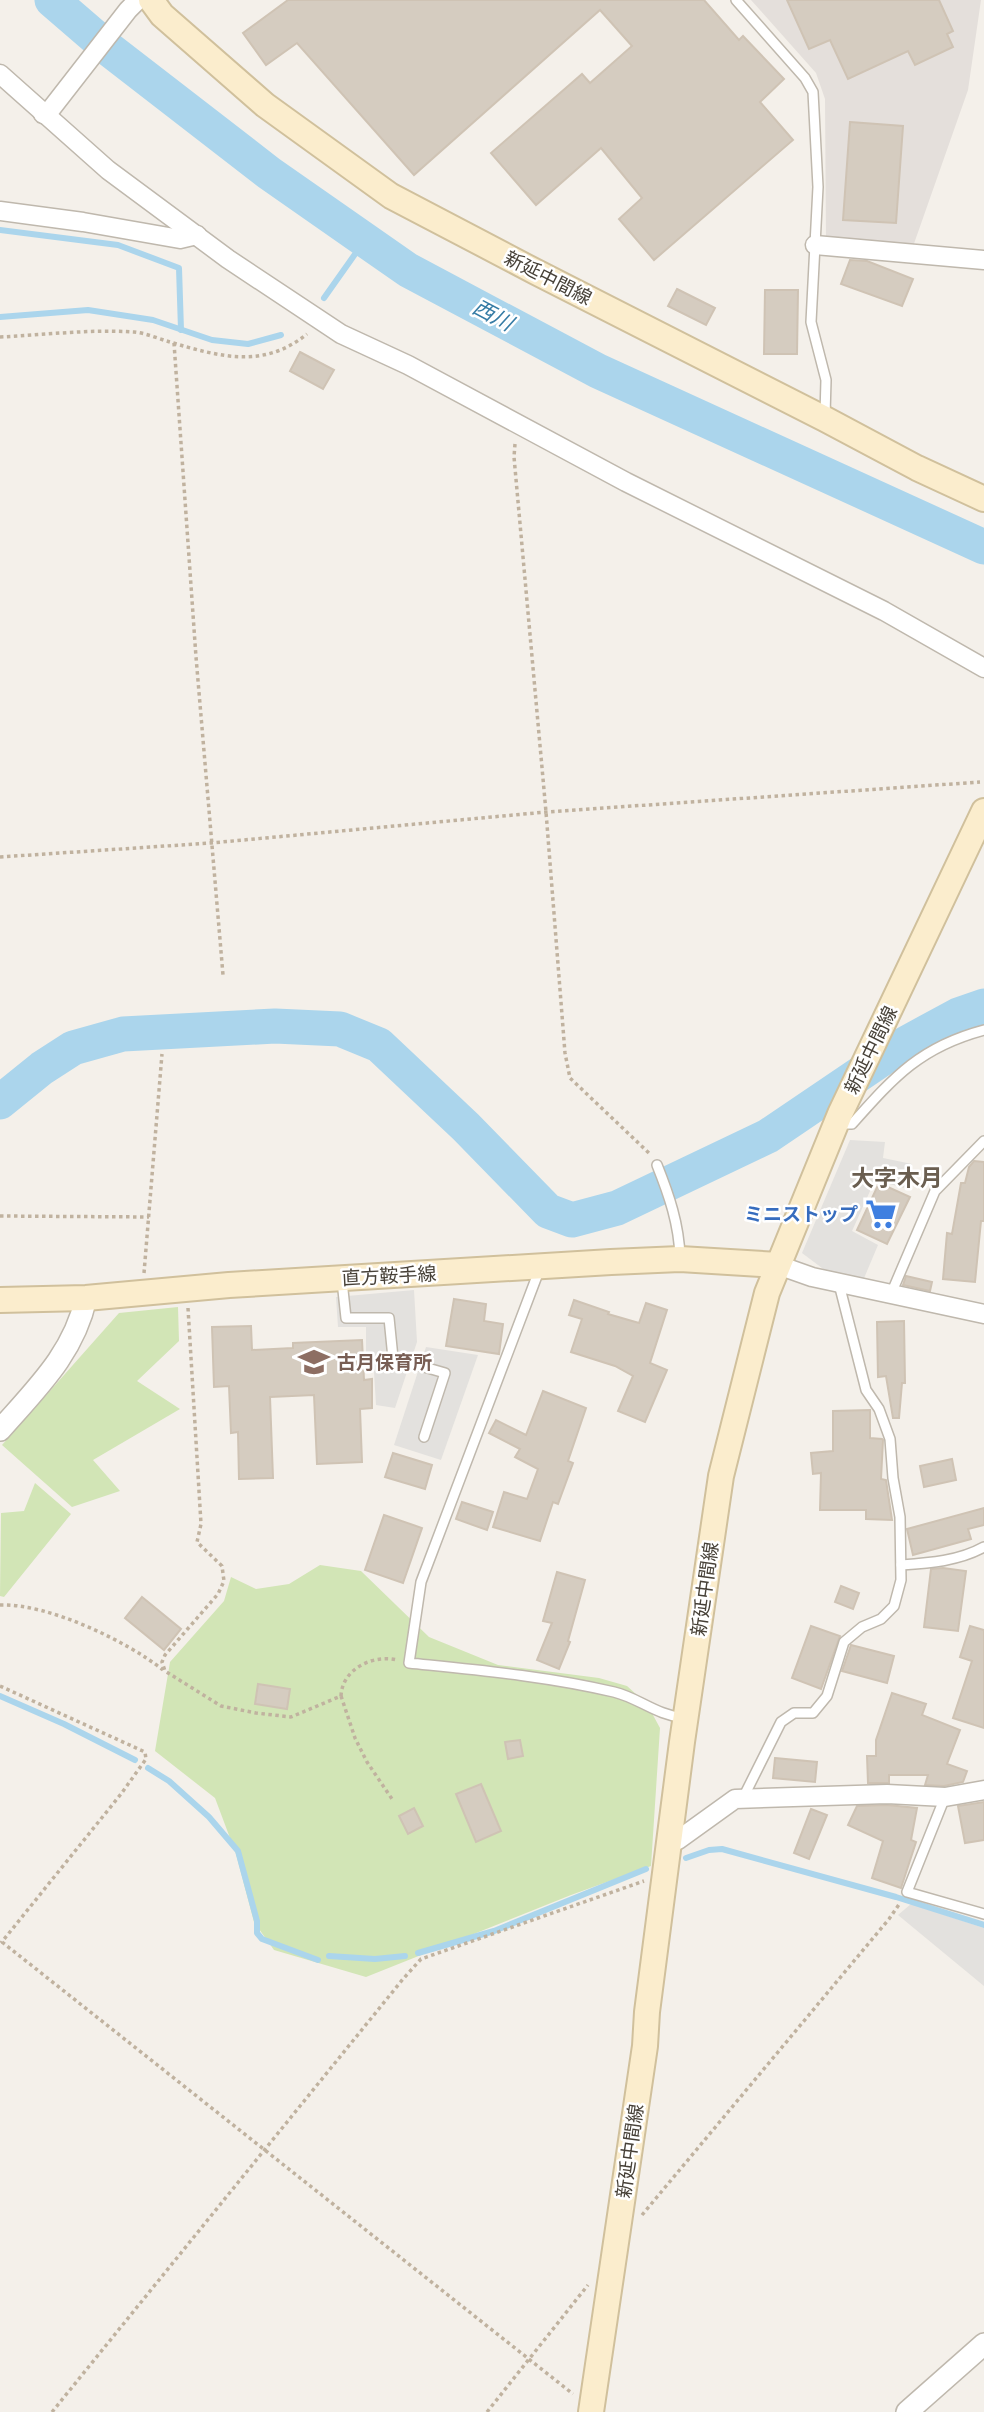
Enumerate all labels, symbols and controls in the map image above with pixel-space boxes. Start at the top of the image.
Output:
street label: 新延中間線 [500,245,596,311]
water label: 西川 [468,293,520,338]
street label: 新延中間線 [839,1002,903,1098]
district label: 大字木月 [851,1163,943,1193]
supermarket icon: ミニストップ [864,1197,898,1231]
place label: ミニストップ [744,1202,858,1227]
street label: 直方鞍手線 [341,1261,437,1291]
school or university icon: 古月保育所 [297,1345,331,1379]
place label: 古月保育所 [337,1350,432,1375]
street label: 新延中間線 [686,1540,724,1638]
street label: 新延中間線 [611,2102,649,2200]

